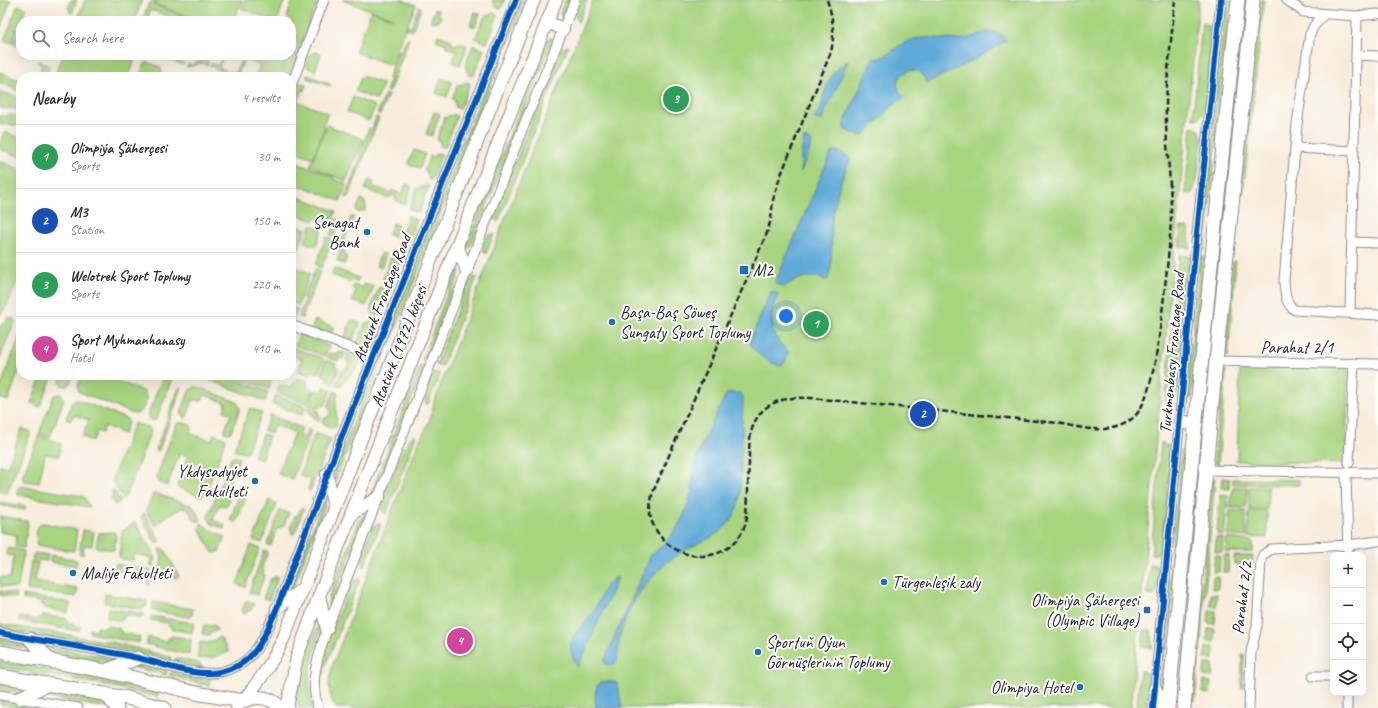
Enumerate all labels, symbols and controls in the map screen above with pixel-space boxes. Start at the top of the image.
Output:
search box [16,16,296,60]
icon: search [30,27,52,49]
text: Search here [62,29,123,48]
pin: 3 [663,84,689,114]
text: Nearby [32,88,75,109]
text: 4 results [242,90,280,106]
text: Olimpiýa Şäherçesi [70,139,167,158]
text: 1 [42,149,48,165]
text: 30 m [258,149,280,165]
text: Sports [70,158,99,174]
text: M3 [70,203,88,222]
place label: Senagat Bank [312,212,361,253]
text: 2 [42,213,48,229]
text: 150 m [252,213,280,229]
text: Station [70,222,104,238]
marker: Senagat Bank [362,227,372,237]
street label: Ataturk Frontage Road [348,229,417,365]
place label: M2 [753,260,774,281]
marker: M2 [738,264,750,276]
text: Welotrek Sport Toplumy [70,267,190,286]
street label: Turkmenbasy Frontage Road [1154,269,1190,434]
text: 3 [42,277,48,293]
text: 220 m [252,277,280,293]
street label: Atatürk (1972) köçesi [366,280,433,410]
text: Sports [70,286,99,302]
place label: Başa-Baş Söweş Sungaty Sport Toplumy [620,302,752,343]
your location [776,306,796,326]
pin: 1 [803,309,829,339]
marker: Başa-Baş Söweş Sungaty Sport Toplumy [607,317,617,327]
text: Sport Myhmanhanasy [70,331,184,350]
street label: Parahat 2/1 [1261,337,1335,358]
text: 4 [42,341,48,357]
text: 410 m [252,341,280,357]
text: Hotel [70,350,93,366]
pin: 2 [910,399,936,429]
place label: Ykdysadyýet Fakulteti [177,461,249,502]
marker: Ykdysadyýet Fakulteti [250,476,260,486]
map controls [1330,552,1366,696]
button: + [1330,552,1366,588]
street label: Parahat 2/2 [1227,559,1257,635]
place label: Maliýe Fakulteti [81,563,173,584]
marker: Maliýe Fakulteti [68,568,78,578]
place label: Türgenleşik zaly [892,572,981,593]
marker: Türgenleşik zaly [879,577,889,587]
button: − [1330,588,1366,624]
place label: Olimpiýa Şäherçesi (Olympic Village) [1031,590,1141,631]
marker: Olimpiýa Şäherçesi (Olympic Village) [1142,605,1152,615]
button: locate [1330,624,1366,660]
pin: 4 [447,626,473,656]
place label: Sportuň Oýun Görnüşleriniň Toplumy [766,632,891,673]
marker: Sportuň Oýun Görnüşleriniň Toplumy [753,647,763,657]
button: layers [1330,660,1366,696]
place label: Olimpiya Hotel [991,677,1075,698]
marker: Olimpiya Hotel [1075,682,1085,692]

